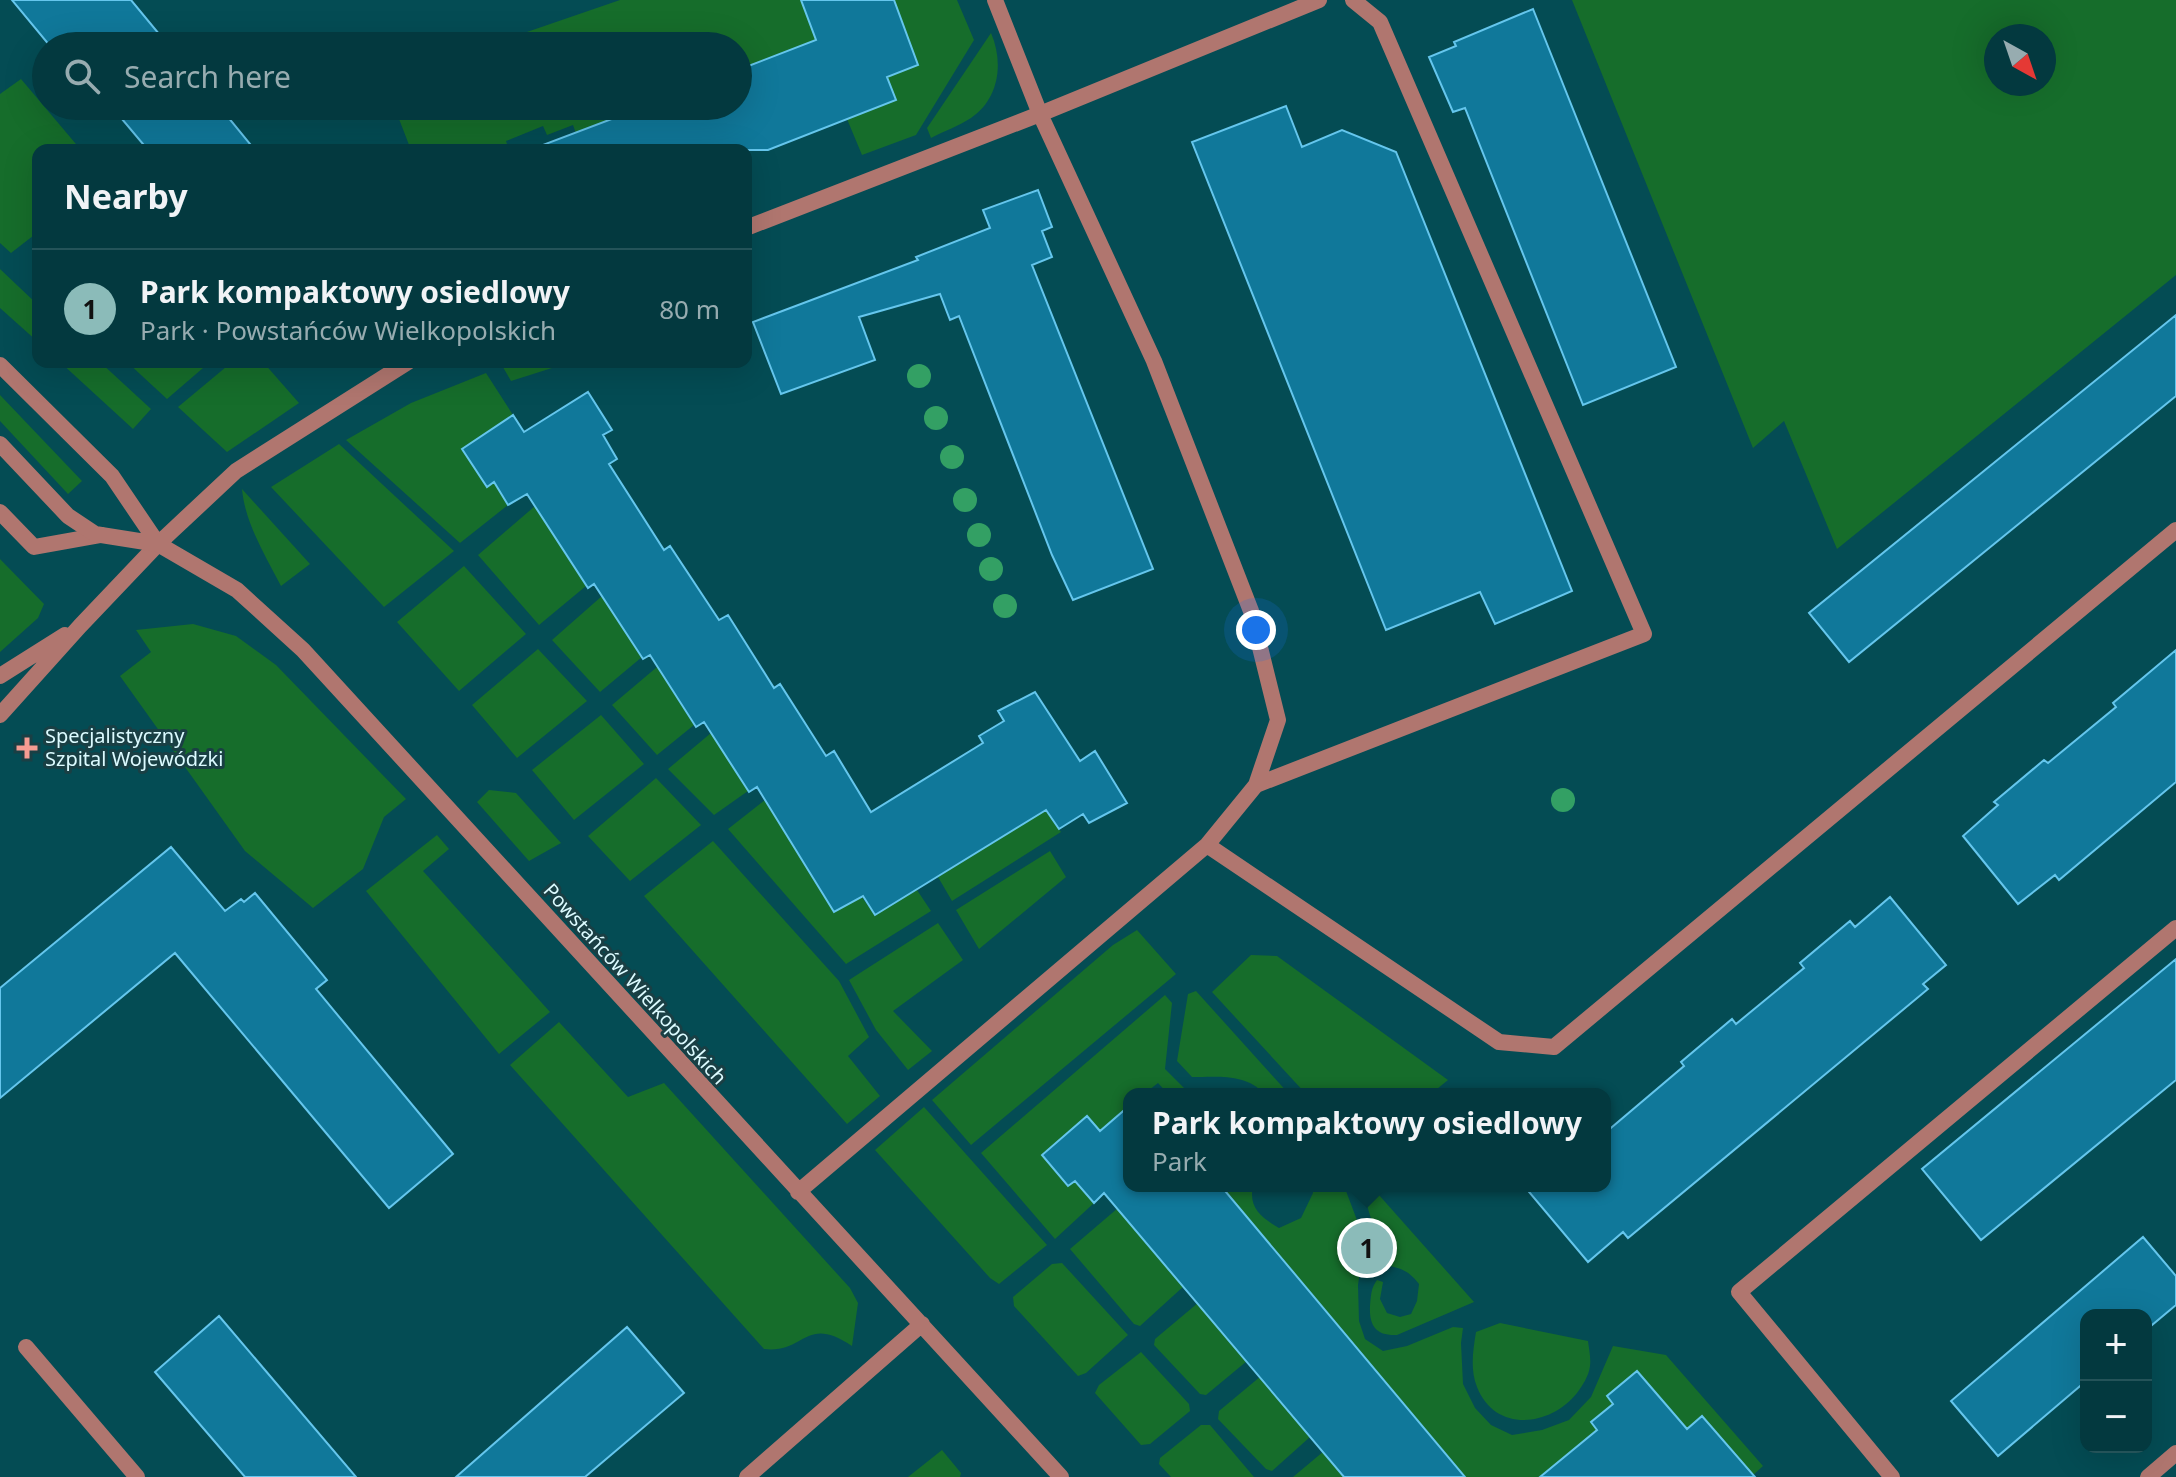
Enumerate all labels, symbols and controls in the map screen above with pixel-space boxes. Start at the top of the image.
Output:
north arrow [1984,24,2056,96]
search box [32,32,752,120]
icon: search [60,54,104,98]
text: Search here [124,56,291,97]
text: Nearby [64,173,188,219]
text: Park kompaktowy osiedlowy [140,271,570,312]
text: 1 [83,291,97,327]
text: 80 m [659,291,720,327]
text: Park · Powstańców Wielkopolskich [140,312,556,348]
your location [1236,610,1276,650]
place label: Specjalistyczny Szpital Wojewódzki [45,722,223,772]
marker: Specjalistyczny Szpital Wojewódzki [16,737,38,759]
street label: Powstańców Wielkopolskich [538,877,733,1090]
popup [1123,1088,1611,1192]
text: Park kompaktowy osiedlowy [1152,1102,1582,1143]
text: Park [1152,1143,1207,1179]
pin: 1 [1341,1218,1393,1278]
map controls [2080,1309,2152,1453]
button: + [2080,1309,2152,1381]
button: − [2080,1381,2152,1453]

